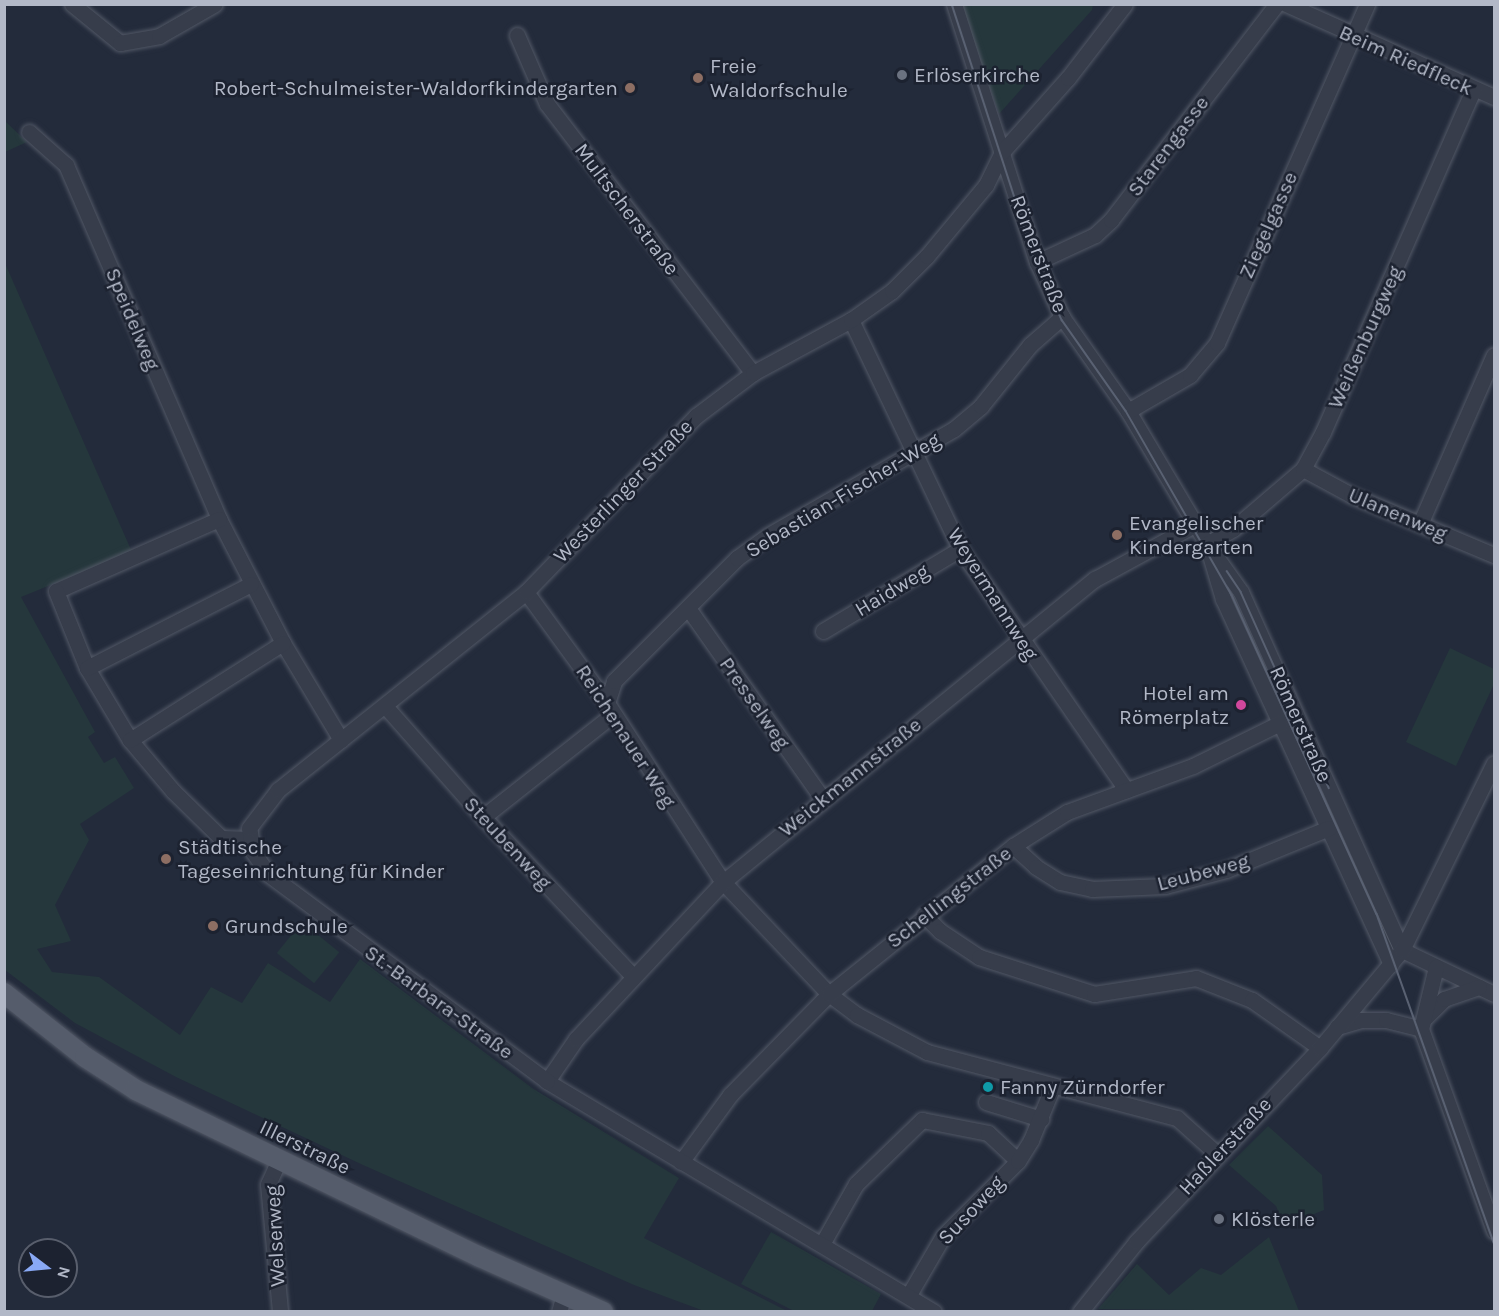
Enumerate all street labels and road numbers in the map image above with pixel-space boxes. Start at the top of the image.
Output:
street label: Beim Riedfleck [1335,19,1477,101]
street label: Starengasse [1122,91,1214,201]
street label: Multscherstraße [569,138,685,280]
street label: Ziegelgasse [1233,168,1303,282]
street label: Römerstraße [1005,192,1073,316]
street label: Weißenburgweg [1322,262,1408,412]
street label: Speidelweg [100,264,166,374]
street label: Westerlinger Straße [548,414,698,568]
street label: Sebastian-Fischer-Weg [741,427,945,563]
street label: Ulanenweg [1345,482,1451,546]
street label: Weyermannweg [942,523,1044,665]
street label: Haidweg [850,558,934,622]
street label: Presselweg [714,652,796,754]
street label: Reichenauer Weg [570,660,682,812]
street label: Römerstraße [1264,662,1338,786]
street label: Weickmannstraße [774,712,926,842]
street label: Steubenweg [459,791,557,895]
street label: Schellingstraße [882,841,1016,953]
street label: Leubeweg [1154,848,1252,896]
street label: St.-Barbara-Straße [360,940,518,1064]
street label: Haßlerstraße [1173,1092,1277,1200]
street label: Illerstraße [256,1114,354,1180]
street label: Susoweg [933,1170,1009,1250]
street label: Welserweg [260,1184,290,1288]

